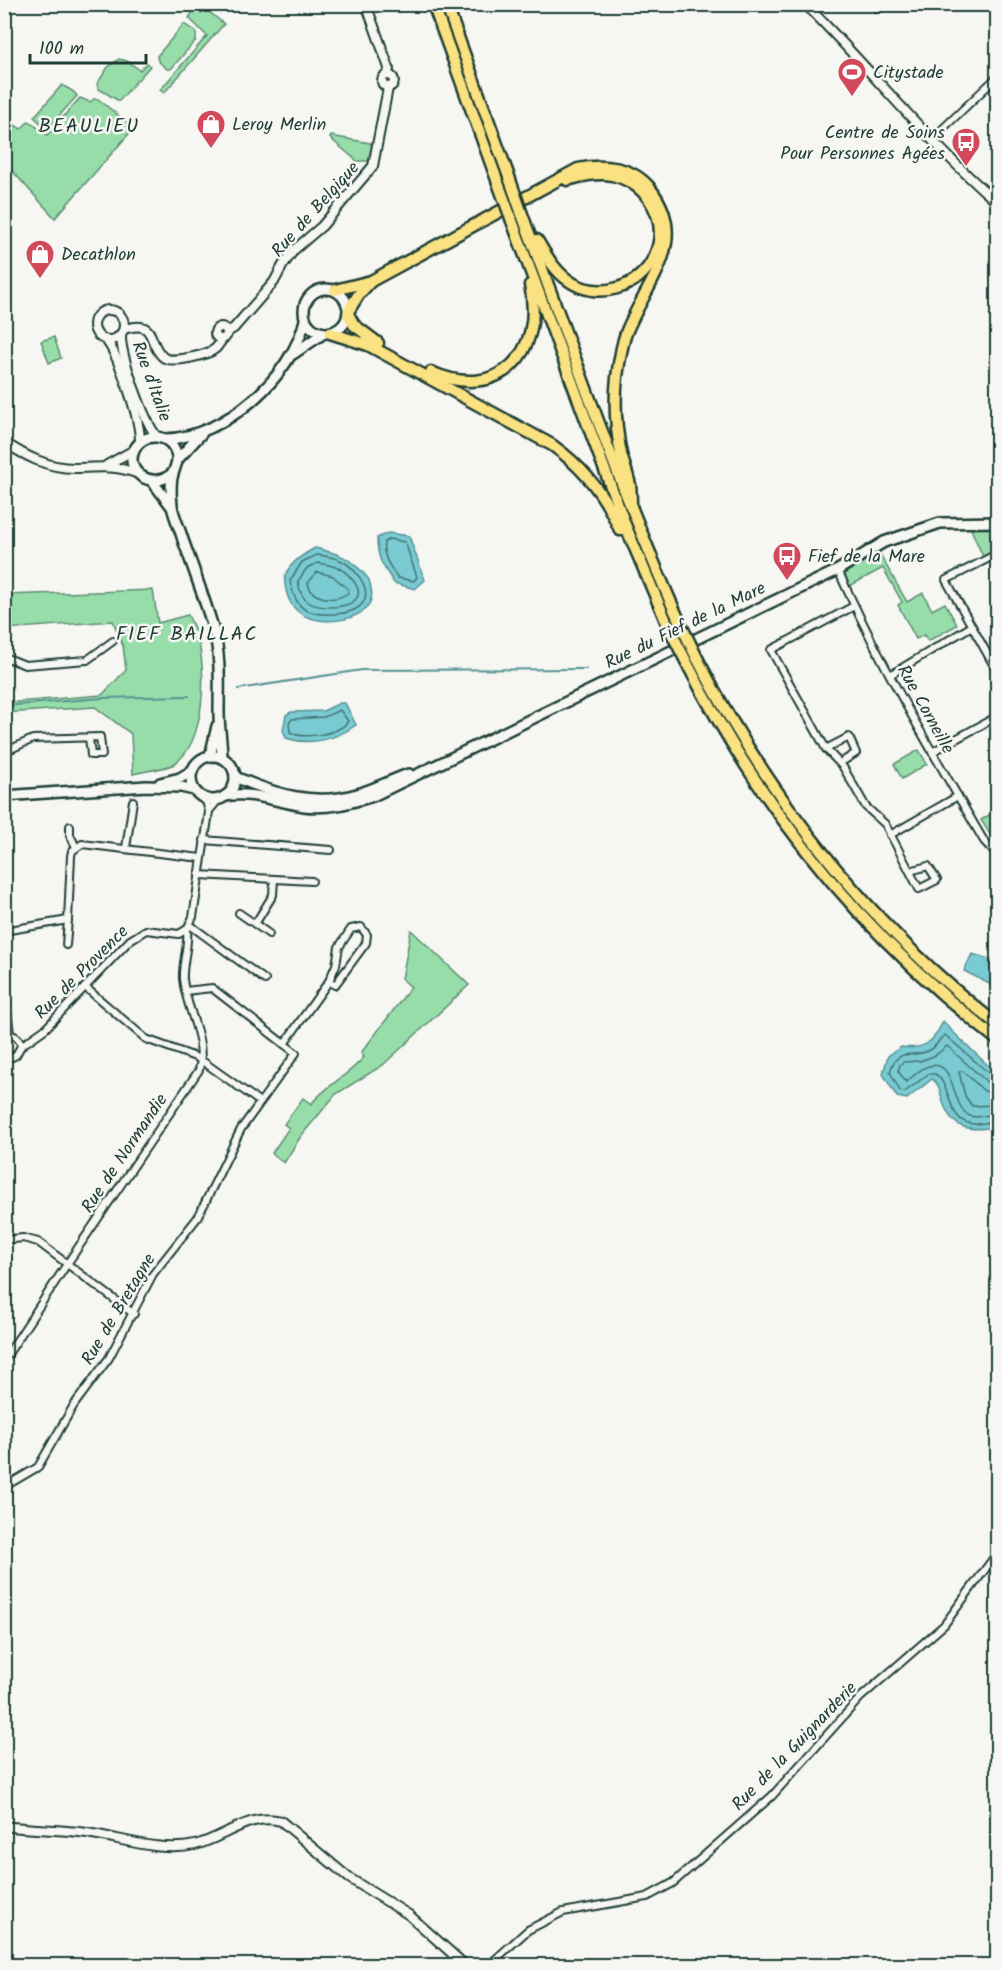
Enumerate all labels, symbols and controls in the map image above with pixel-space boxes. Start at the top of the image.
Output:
scale bar [30,27,146,65]
text: 100 m [39,35,84,64]
sports icon: Citystade [836,56,868,98]
place label: Citystade [873,59,944,88]
shop icon: Leroy Merlin [195,108,227,150]
district label: BEAULIEU [38,111,140,143]
place label: Leroy Merlin [232,111,326,140]
place label: Centre de Soins Pour Personnes Agées [780,119,945,169]
bus stop icon: Centre de Soins Pour Personnes Agées [950,126,982,168]
street label: Rue de Belgique [265,155,367,265]
shop icon: Decathlon [24,238,56,280]
place label: Decathlon [61,241,136,270]
street label: Rue d'Italie [123,337,179,426]
bus stop icon: Fief de la Mare [771,540,803,582]
place label: Fief de la Mare [808,543,925,572]
street label: Rue du Fief de la Mare [600,575,771,678]
district label: FIEF BAILLAC [116,619,258,651]
street label: Rue Corneille [888,660,961,760]
street label: Rue de Provence [28,919,136,1027]
street label: Rue de Normandie [74,1088,176,1219]
street label: Rue de Bretagne [74,1248,164,1371]
street label: Rue de la Guignarderie [725,1676,865,1819]

